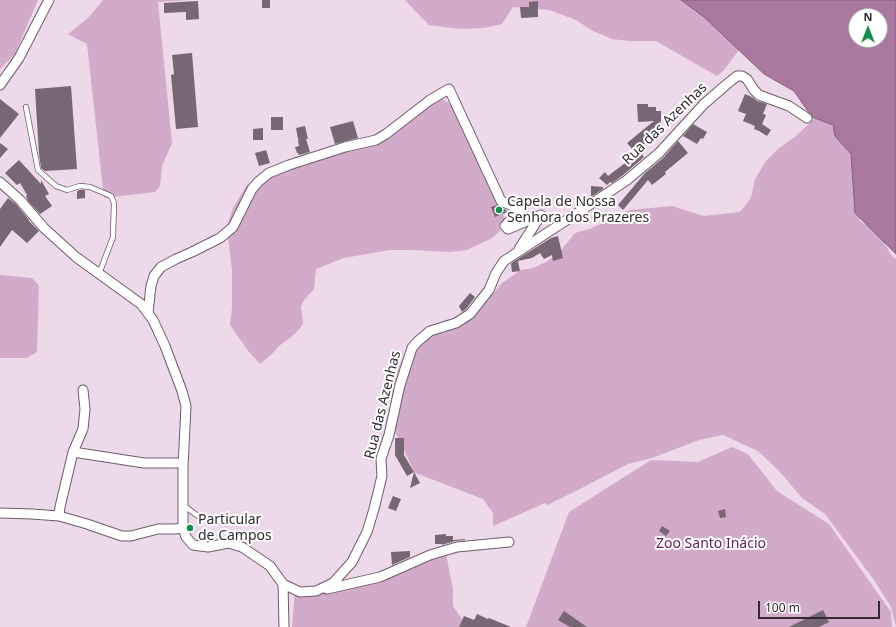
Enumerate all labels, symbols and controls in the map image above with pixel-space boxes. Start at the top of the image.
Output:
north arrow [848,8,888,48]
text: N [864,9,872,24]
street label: Rua das Azenhas [619,79,711,169]
place label: Capela de Nossa Senhora dos Prazeres [507,194,649,226]
marker: Capela de Nossa Senhora dos Prazeres [494,205,504,215]
street label: Rua das Azenhas [361,349,405,461]
place label: Particular de Campos [198,512,272,544]
marker: Particular de Campos [185,523,195,533]
park label: Zoo Santo Inácio [656,536,766,552]
scale bar [760,593,882,619]
text: 100 m [765,599,800,616]

